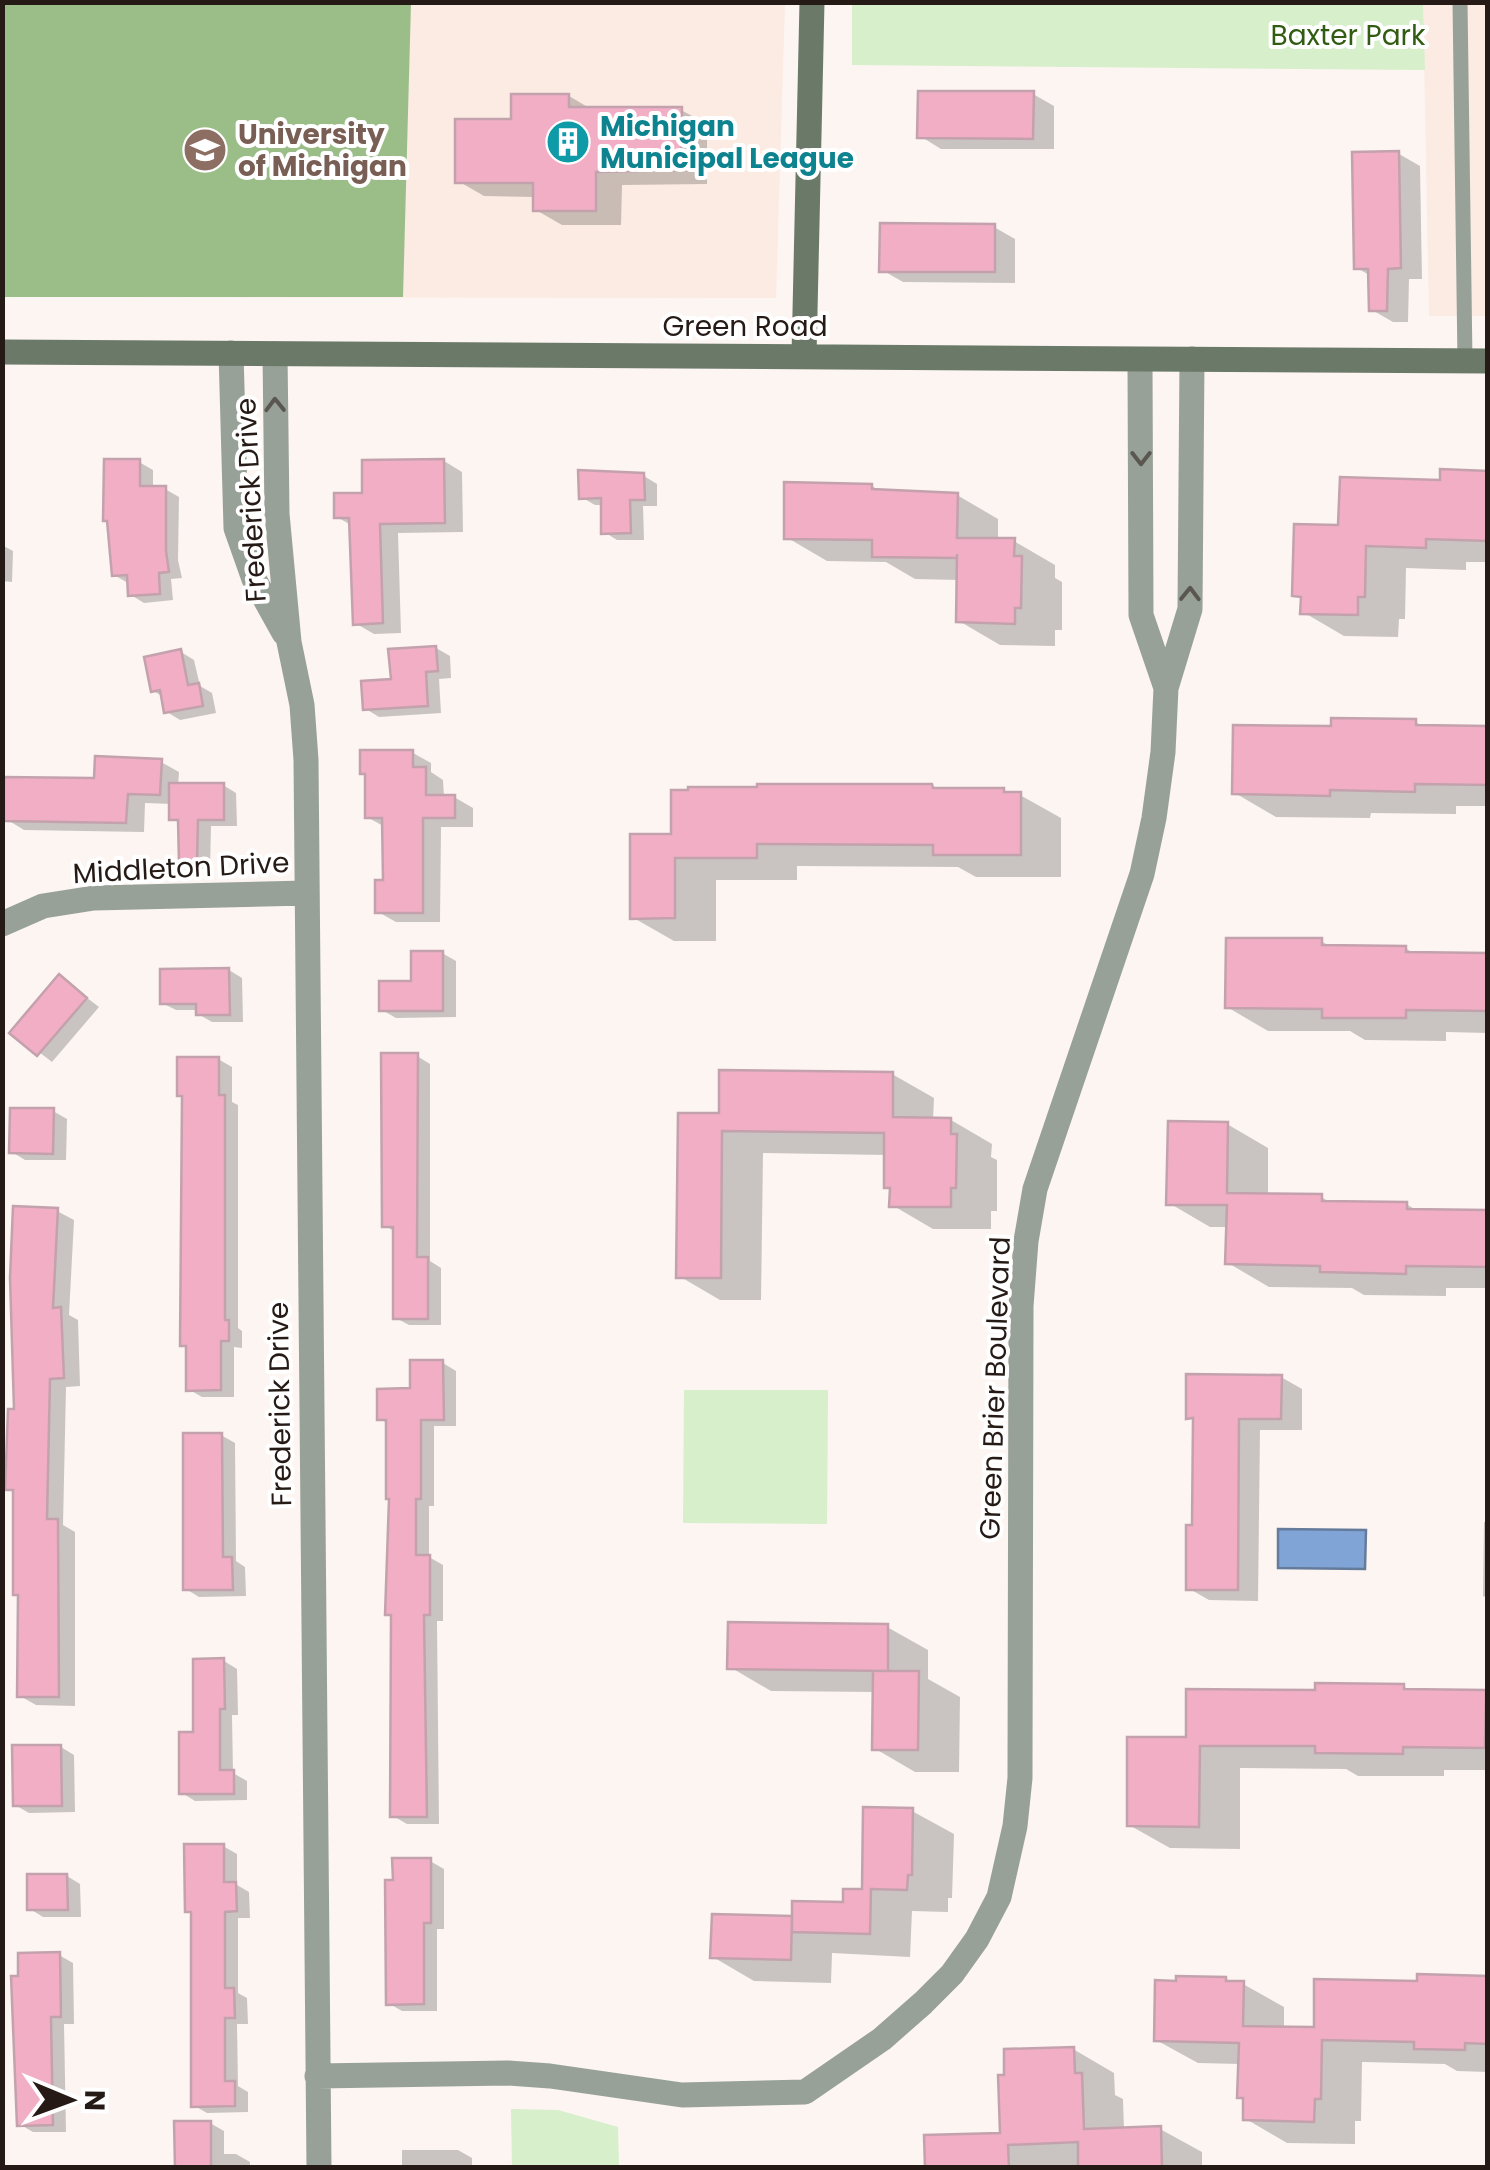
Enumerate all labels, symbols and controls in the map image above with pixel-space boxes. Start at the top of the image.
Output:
park label: Baxter Park [1271,16,1426,55]
place label: Michigan Municipal League [600,107,854,178]
place label: University of Michigan [238,115,407,186]
building icon: Michigan Municipal League [545,119,591,165]
school or university icon: University of Michigan [182,127,228,173]
street label: Green Road [662,307,828,346]
street label: Frederick Drive [226,397,276,603]
one-way arrow [265,397,286,413]
one-way arrow [1130,452,1152,467]
one-way arrow [1180,586,1201,602]
street label: Middleton Drive [72,843,290,893]
street label: Green Brier Boulevard [970,1236,1020,1540]
street label: Frederick Drive [259,1301,301,1507]
north arrow [20,2050,120,2150]
text: N [75,2090,114,2111]

